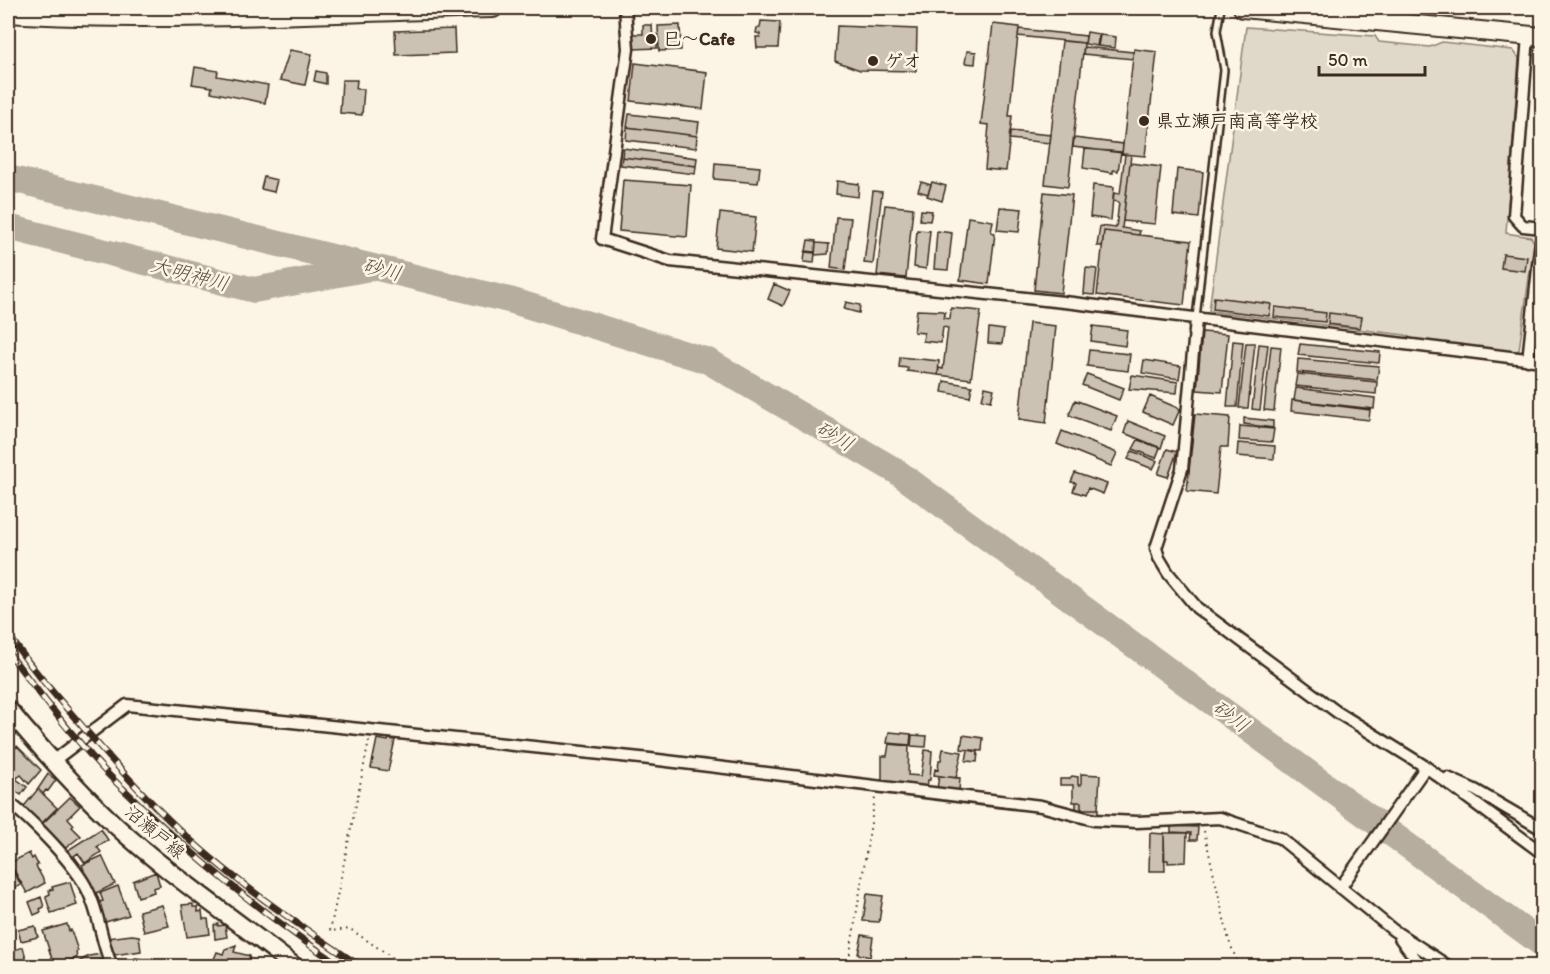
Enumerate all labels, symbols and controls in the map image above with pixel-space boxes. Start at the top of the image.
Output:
place label: 巳～Cafe [663,28,736,50]
marker: 巳～Cafe [644,32,658,46]
scale bar [1319,39,1426,77]
text: 50 m [1328,49,1368,71]
place label: ゲオ [885,50,921,72]
marker: ゲオ [866,54,880,68]
place label: 県立瀬戸南高等学校 [1156,110,1318,132]
marker: 県立瀬戸南高等学校 [1137,114,1151,128]
water label: 大明神川 [148,252,232,296]
water label: 砂川 [360,253,404,285]
water label: 砂川 [812,416,858,456]
water label: 砂川 [1208,695,1254,737]
street label: 沼瀬戸線 [120,800,190,864]

